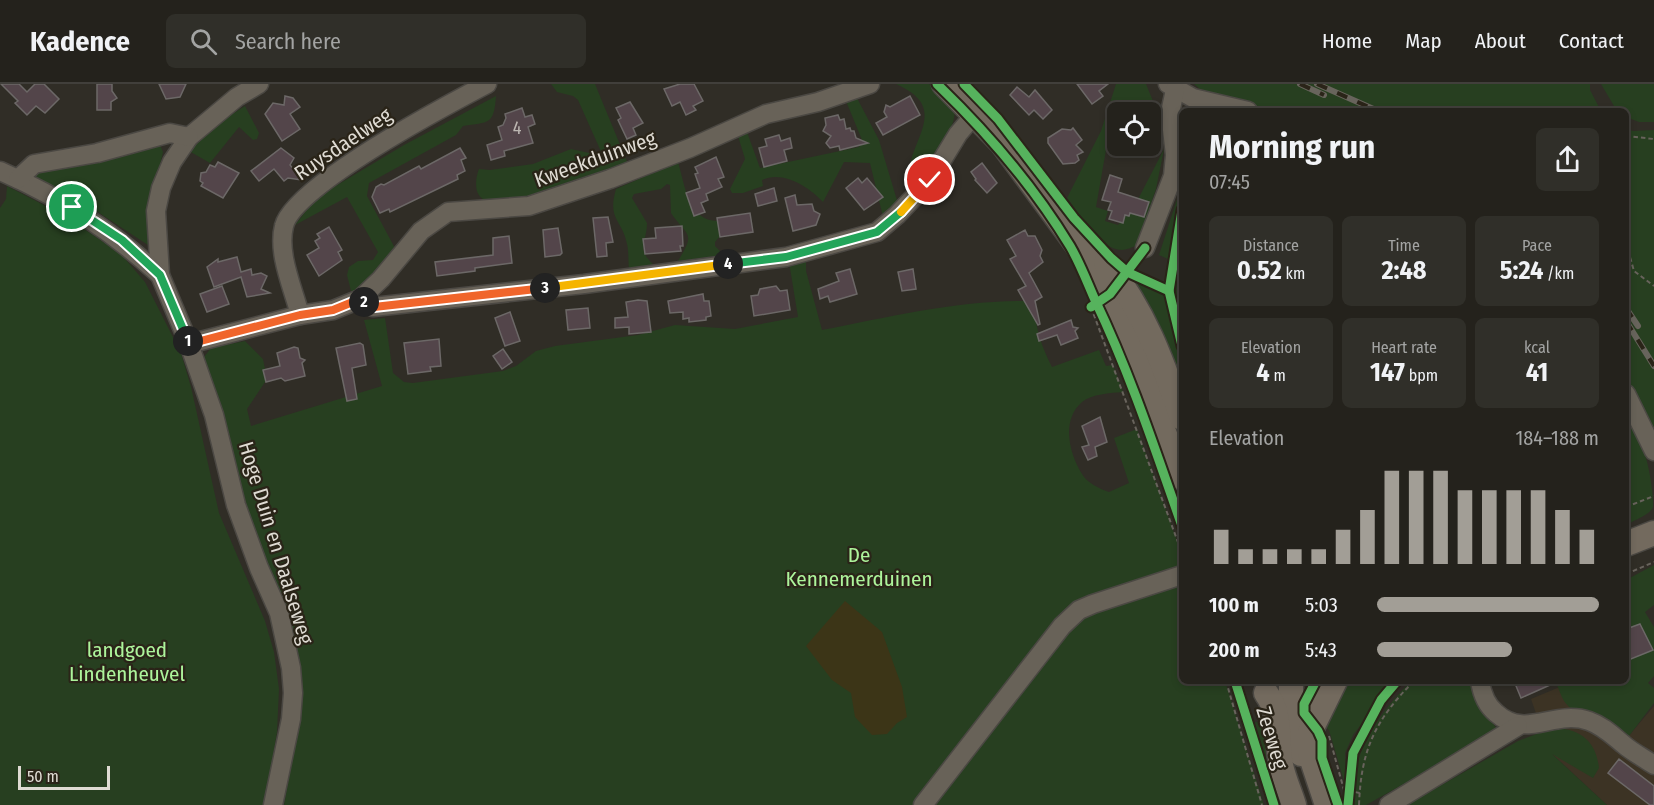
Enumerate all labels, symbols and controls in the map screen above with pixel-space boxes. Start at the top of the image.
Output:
search box [166,14,586,68]
text: Kadence [30,25,130,58]
icon: search [187,25,220,58]
text: Search here [235,28,341,55]
text: Home [1322,28,1372,54]
text: Map [1405,28,1442,54]
text: About [1475,28,1526,54]
text: Contact [1559,28,1624,54]
street label: Ruysdaelweg [289,102,397,186]
map controls [1107,102,1161,156]
button: locate [1107,102,1161,156]
house number: 4 [513,117,522,139]
street label: Kweekduinweg [531,125,660,193]
text: Morning run [1209,127,1375,167]
button: share [1536,128,1599,191]
pin [904,154,955,205]
icon: check [913,163,946,196]
text: 07:45 [1209,170,1250,194]
pin [46,181,97,232]
icon: arrive [55,190,88,223]
text: Distance [1243,236,1299,255]
text: Time [1388,236,1420,255]
text: Pace [1522,236,1552,255]
pin: 4 [713,249,743,279]
text: 4 [724,254,732,273]
text: 0.52 [1237,255,1282,286]
text: 2:48 [1382,255,1426,286]
text: 5:24 [1500,255,1543,286]
text: km [1282,264,1305,283]
text: /km [1543,264,1574,283]
pin: 3 [530,273,560,303]
text: 3 [541,278,549,297]
pin: 2 [349,287,379,317]
text: 2 [360,292,368,311]
pin: 1 [173,326,203,356]
text: 1 [185,331,191,350]
text: Elevation [1241,338,1301,357]
text: Heart rate [1371,338,1437,357]
text: kcal [1524,338,1550,357]
text: 4 [1256,357,1270,388]
text: 147 [1370,357,1405,388]
text: 41 [1526,357,1548,388]
text: m [1270,366,1286,385]
text: bpm [1405,366,1438,385]
text: Elevation [1209,426,1284,450]
text: 184–188 m [1516,426,1599,450]
street label: Hoge Duin en Daalseweg [233,438,319,648]
park label: De Kennemerduinen [786,542,933,592]
text: 100 m [1209,593,1259,617]
text: 5:03 [1305,593,1338,617]
park label: landgoed Lindenheuvel [69,637,185,687]
text: 200 m [1209,638,1260,662]
text: 5:43 [1305,638,1337,662]
street label: Zeeweg [1250,704,1294,773]
scale bar [18,763,110,790]
text: 50 m [27,767,59,786]

